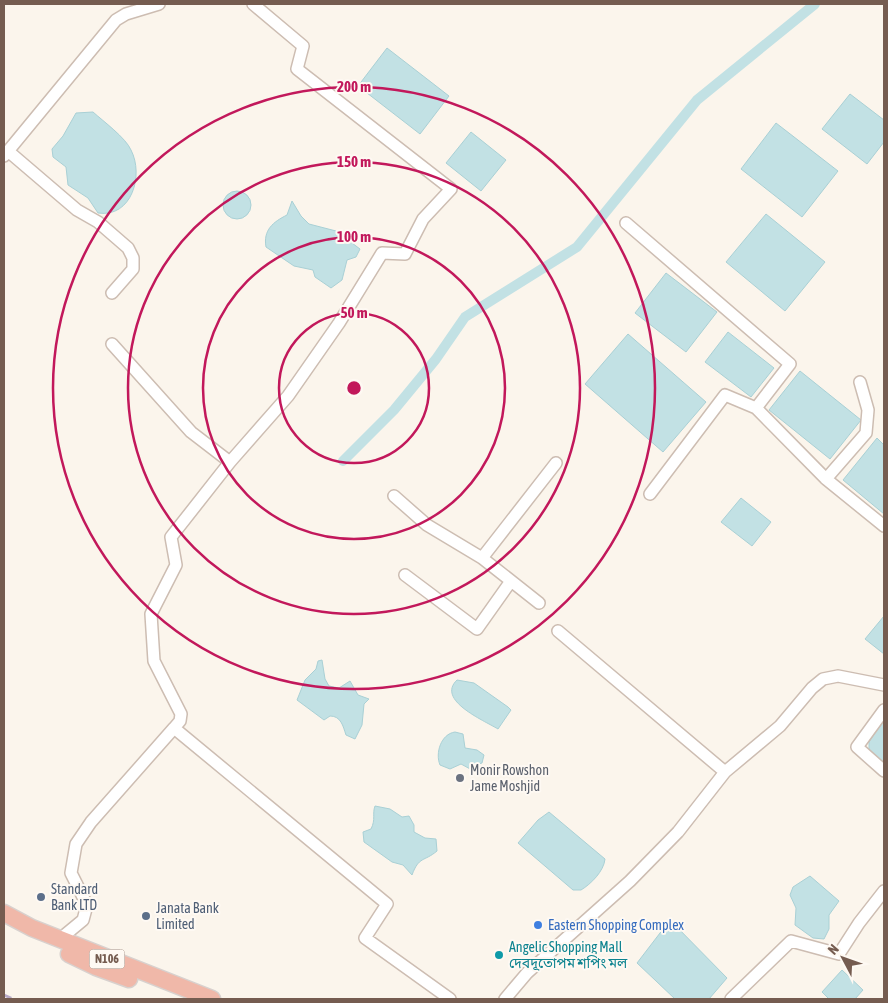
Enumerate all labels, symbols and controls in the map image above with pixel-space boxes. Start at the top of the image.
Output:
text: 200 m [337,78,371,95]
text: 150 m [337,153,371,170]
text: 100 m [337,228,371,245]
text: 50 m [341,304,368,321]
centre of rings [345,379,363,397]
place label: Monir Rowshon Jame Moshjid [470,762,549,794]
marker: Monir Rowshon Jame Moshjid [454,772,466,784]
place label: Standard Bank LTD [51,881,98,913]
marker: Standard Bank LTD [35,891,47,903]
place label: Janata Bank Limited [156,900,219,932]
marker: Janata Bank Limited [140,910,152,922]
place label: Eastern Shopping Complex [548,917,684,933]
marker: Eastern Shopping Complex [532,919,544,931]
north arrow [818,933,868,983]
place label: Angelic Shopping Mall দেবদূতোপম শপিং মল [509,939,628,971]
text: N [824,941,842,958]
marker: Angelic Shopping Mall দেবদূতোপম শপিং মল [493,949,505,961]
road number: N106 [90,950,124,969]

